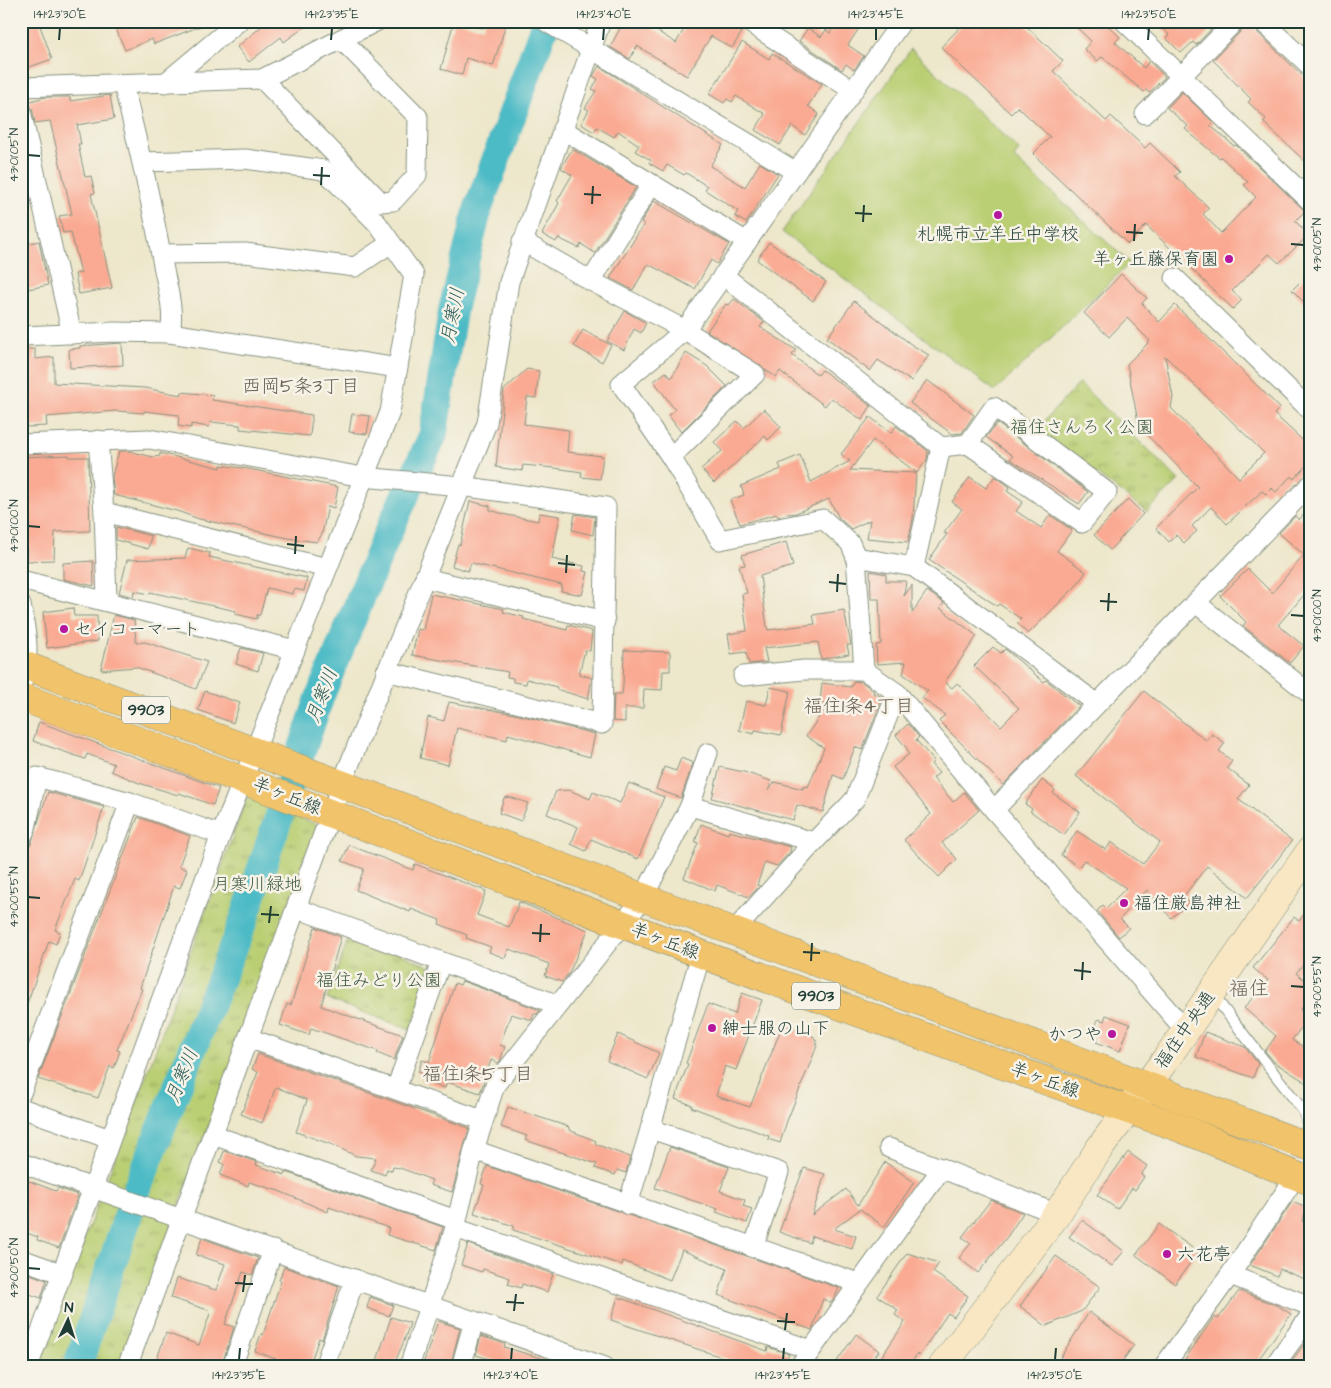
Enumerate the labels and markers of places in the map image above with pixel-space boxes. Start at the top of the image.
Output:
marker: 札幌市立羊丘中学校 [992,209,1004,221]
place label: 札幌市立羊丘中学校 [917,222,1079,247]
place label: 羊ヶ丘藤保育園 [1093,247,1219,272]
marker: 羊ヶ丘藤保育園 [1223,253,1235,265]
place label: セイコーマート [74,617,200,642]
marker: セイコーマート [58,623,70,635]
place label: 福住厳島神社 [1134,891,1242,916]
marker: 福住厳島神社 [1118,897,1130,909]
place label: 紳士服の山下 [722,1016,830,1041]
marker: 紳士服の山下 [706,1022,718,1034]
place label: かつや [1048,1022,1102,1047]
marker: かつや [1106,1028,1118,1040]
place label: 六花亭 [1177,1242,1231,1267]
marker: 六花亭 [1161,1248,1173,1260]

